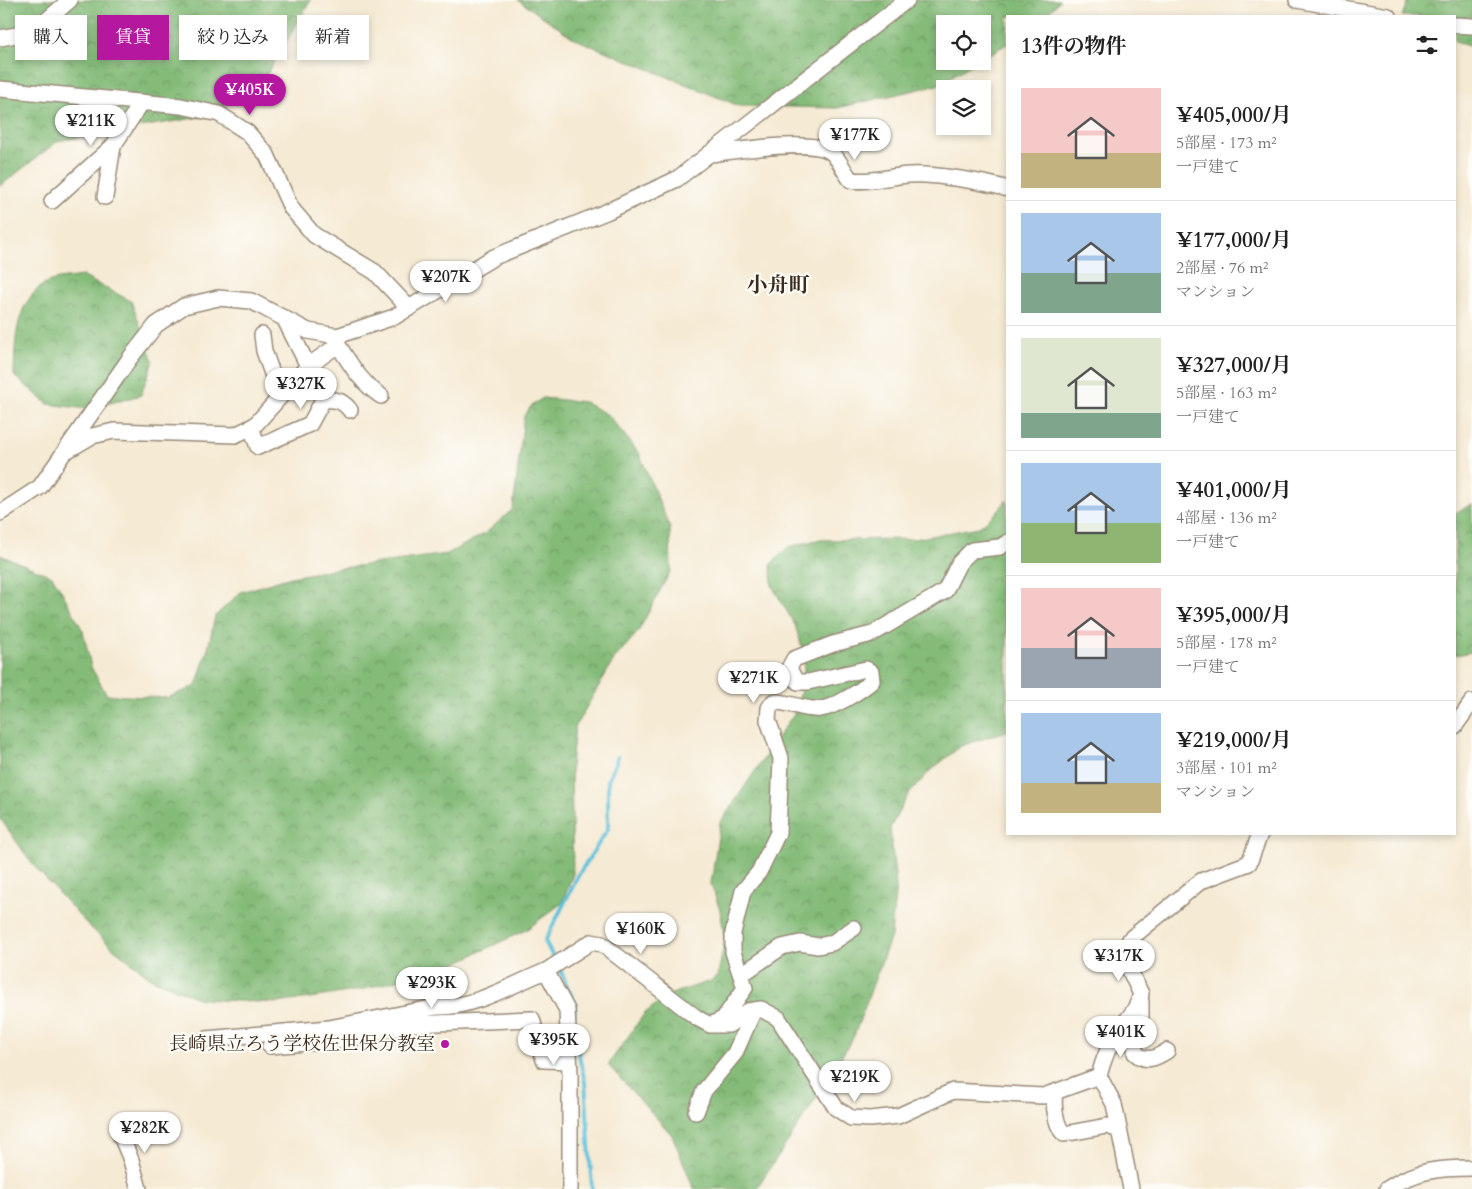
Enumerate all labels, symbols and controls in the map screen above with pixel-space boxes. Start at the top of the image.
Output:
chip: 購入 [15,15,87,60]
chip: 賃貸 [97,15,169,60]
chip: 絞り込み [179,15,287,60]
chip: 新着 [297,15,369,60]
map controls [936,15,991,135]
button: locate [936,15,991,70]
icon: filters [1413,31,1441,59]
text: 13件の物件 [1021,32,1127,61]
pin: ¥405K [215,74,285,116]
text: ¥405K [225,79,275,101]
button: layers [936,80,991,135]
text: ¥405,000/月 [1176,101,1292,130]
pin: ¥211K [56,104,126,147]
icon: home [1061,108,1121,168]
text: ¥211K [66,110,116,132]
pin: ¥177K [820,119,890,161]
text: ¥177K [830,124,880,146]
text: 5部屋 · 173 m² [1176,132,1277,154]
text: 一戸建て [1176,156,1240,178]
text: ¥177,000/月 [1176,226,1292,255]
icon: home [1061,233,1121,293]
text: 2部屋 · 76 m² [1176,257,1268,279]
pin: ¥207K [411,260,481,303]
text: ¥207K [421,266,471,288]
district label: 小舟町 [747,271,810,300]
text: マンション [1176,281,1255,303]
text: ¥327,000/月 [1176,351,1292,380]
icon: home [1061,358,1121,418]
pin: ¥327K [266,368,336,410]
text: ¥327K [276,373,326,395]
text: 5部屋 · 163 m² [1176,382,1277,404]
text: 一戸建て [1176,406,1240,428]
text: ¥401,000/月 [1176,476,1292,505]
icon: home [1061,483,1121,543]
text: 4部屋 · 136 m² [1176,507,1277,529]
text: 一戸建て [1176,531,1240,553]
text: ¥395,000/月 [1176,601,1292,630]
icon: home [1061,608,1121,668]
text: 5部屋 · 178 m² [1176,632,1277,654]
text: 一戸建て [1176,656,1240,678]
pin: ¥271K [719,662,789,704]
text: ¥271K [729,667,779,689]
text: ¥219,000/月 [1176,726,1292,755]
icon: home [1061,733,1121,793]
text: 3部屋 · 101 m² [1176,757,1277,779]
text: マンション [1176,781,1255,803]
pin: ¥160K [606,912,676,955]
text: ¥160K [616,918,666,940]
pin: ¥317K [1084,940,1154,982]
text: ¥317K [1094,945,1144,967]
pin: ¥293K [397,966,467,1009]
text: ¥293K [407,972,457,994]
pin: ¥401K [1086,1016,1156,1058]
text: ¥401K [1096,1021,1146,1043]
pin: ¥395K [519,1024,589,1066]
text: ¥395K [529,1029,579,1051]
place label: 長崎県立ろう学校佐世保分教室 [169,1031,435,1057]
marker: 長崎県立ろう学校佐世保分教室 [439,1038,451,1050]
pin: ¥219K [820,1060,890,1103]
text: ¥219K [830,1066,880,1088]
pin: ¥282K [110,1112,180,1154]
text: ¥282K [120,1117,170,1139]

